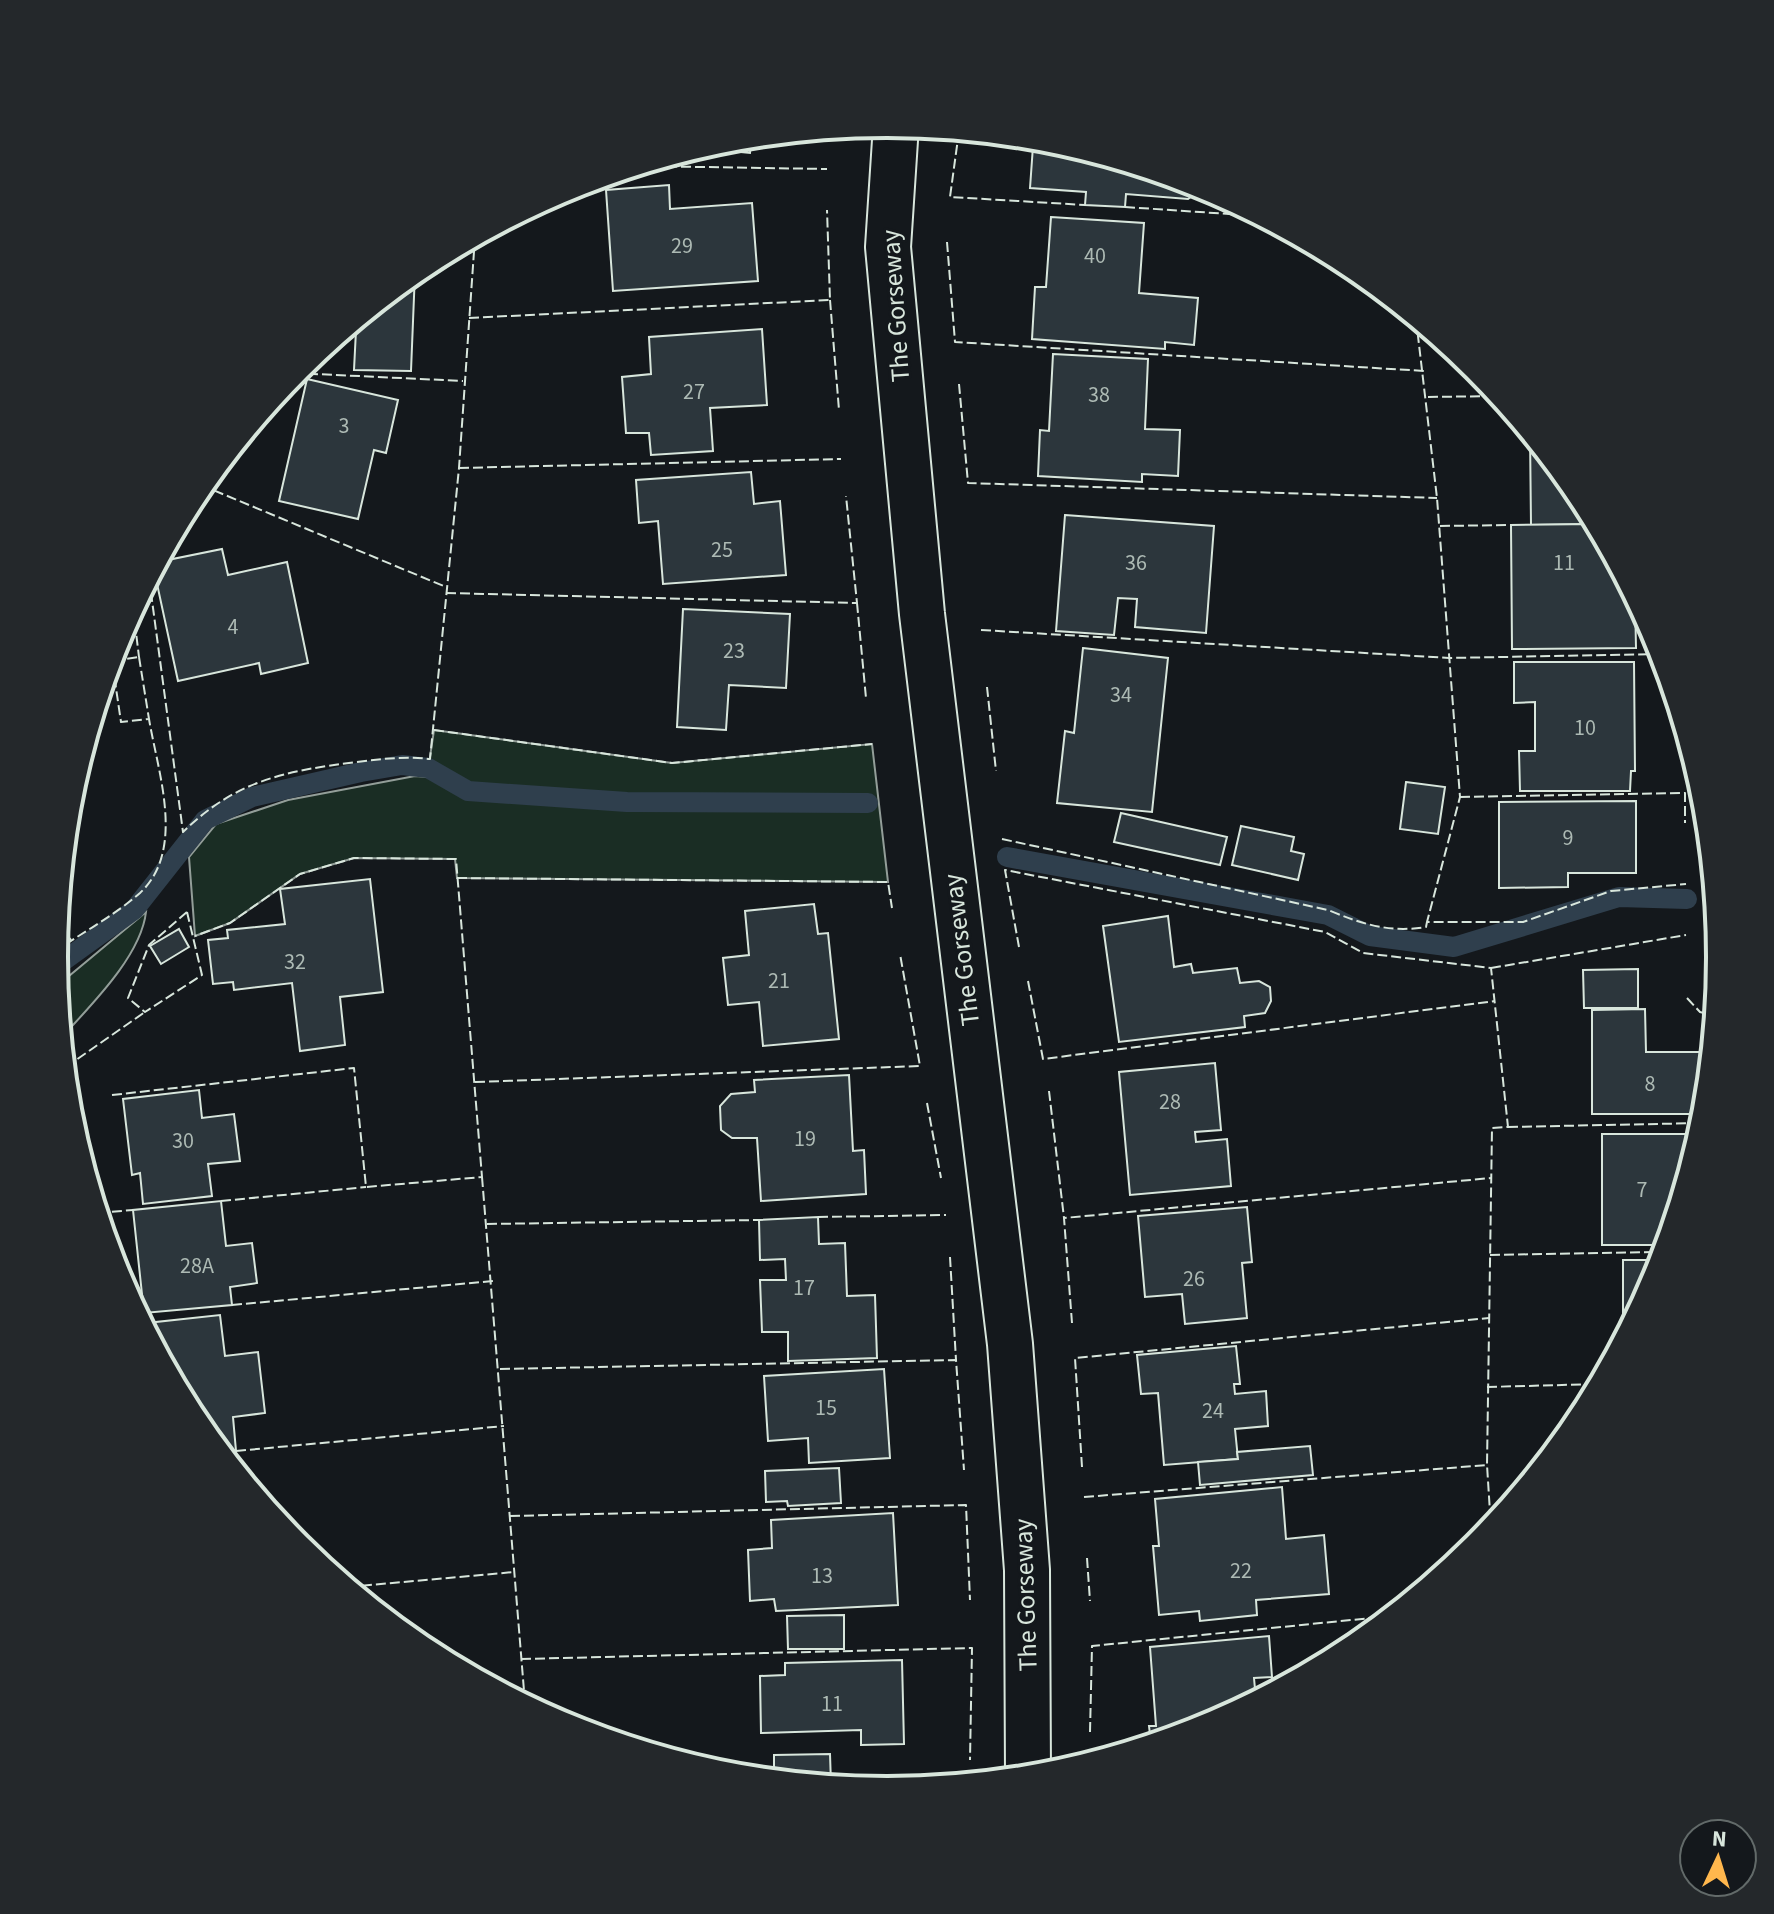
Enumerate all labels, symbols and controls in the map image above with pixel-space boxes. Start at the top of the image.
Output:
street label: The Gorseway [872,228,919,383]
house number: 29 [671,230,693,262]
house number: 40 [1084,240,1106,272]
house number: 27 [683,376,705,408]
house number: 38 [1088,379,1110,411]
house number: 3 [339,410,349,442]
house number: 25 [711,534,733,566]
house number: 36 [1125,547,1147,579]
house number: 11 [1553,547,1575,579]
house number: 4 [228,611,239,643]
house number: 23 [723,635,745,667]
house number: 34 [1110,679,1132,711]
house number: 10 [1574,712,1596,744]
house number: 9 [1563,822,1573,854]
street label: The Gorseway [934,872,989,1028]
house number: 32 [284,946,306,978]
house number: 21 [768,965,790,997]
house number: 8 [1645,1068,1656,1100]
house number: 28 [1159,1086,1181,1118]
house number: 19 [794,1123,816,1155]
house number: 30 [172,1125,194,1157]
house number: 7 [1637,1174,1648,1206]
house number: 28A [180,1250,214,1282]
house number: 26 [1183,1263,1205,1295]
house number: 17 [793,1272,815,1304]
house number: 15 [815,1392,837,1424]
house number: 24 [1202,1395,1224,1427]
street label: The Gorseway [1004,1518,1047,1672]
house number: 22 [1230,1555,1252,1587]
house number: 13 [811,1560,833,1592]
house number: 11 [821,1688,843,1720]
north arrow [1678,1818,1758,1898]
text: N [1711,1823,1728,1856]

